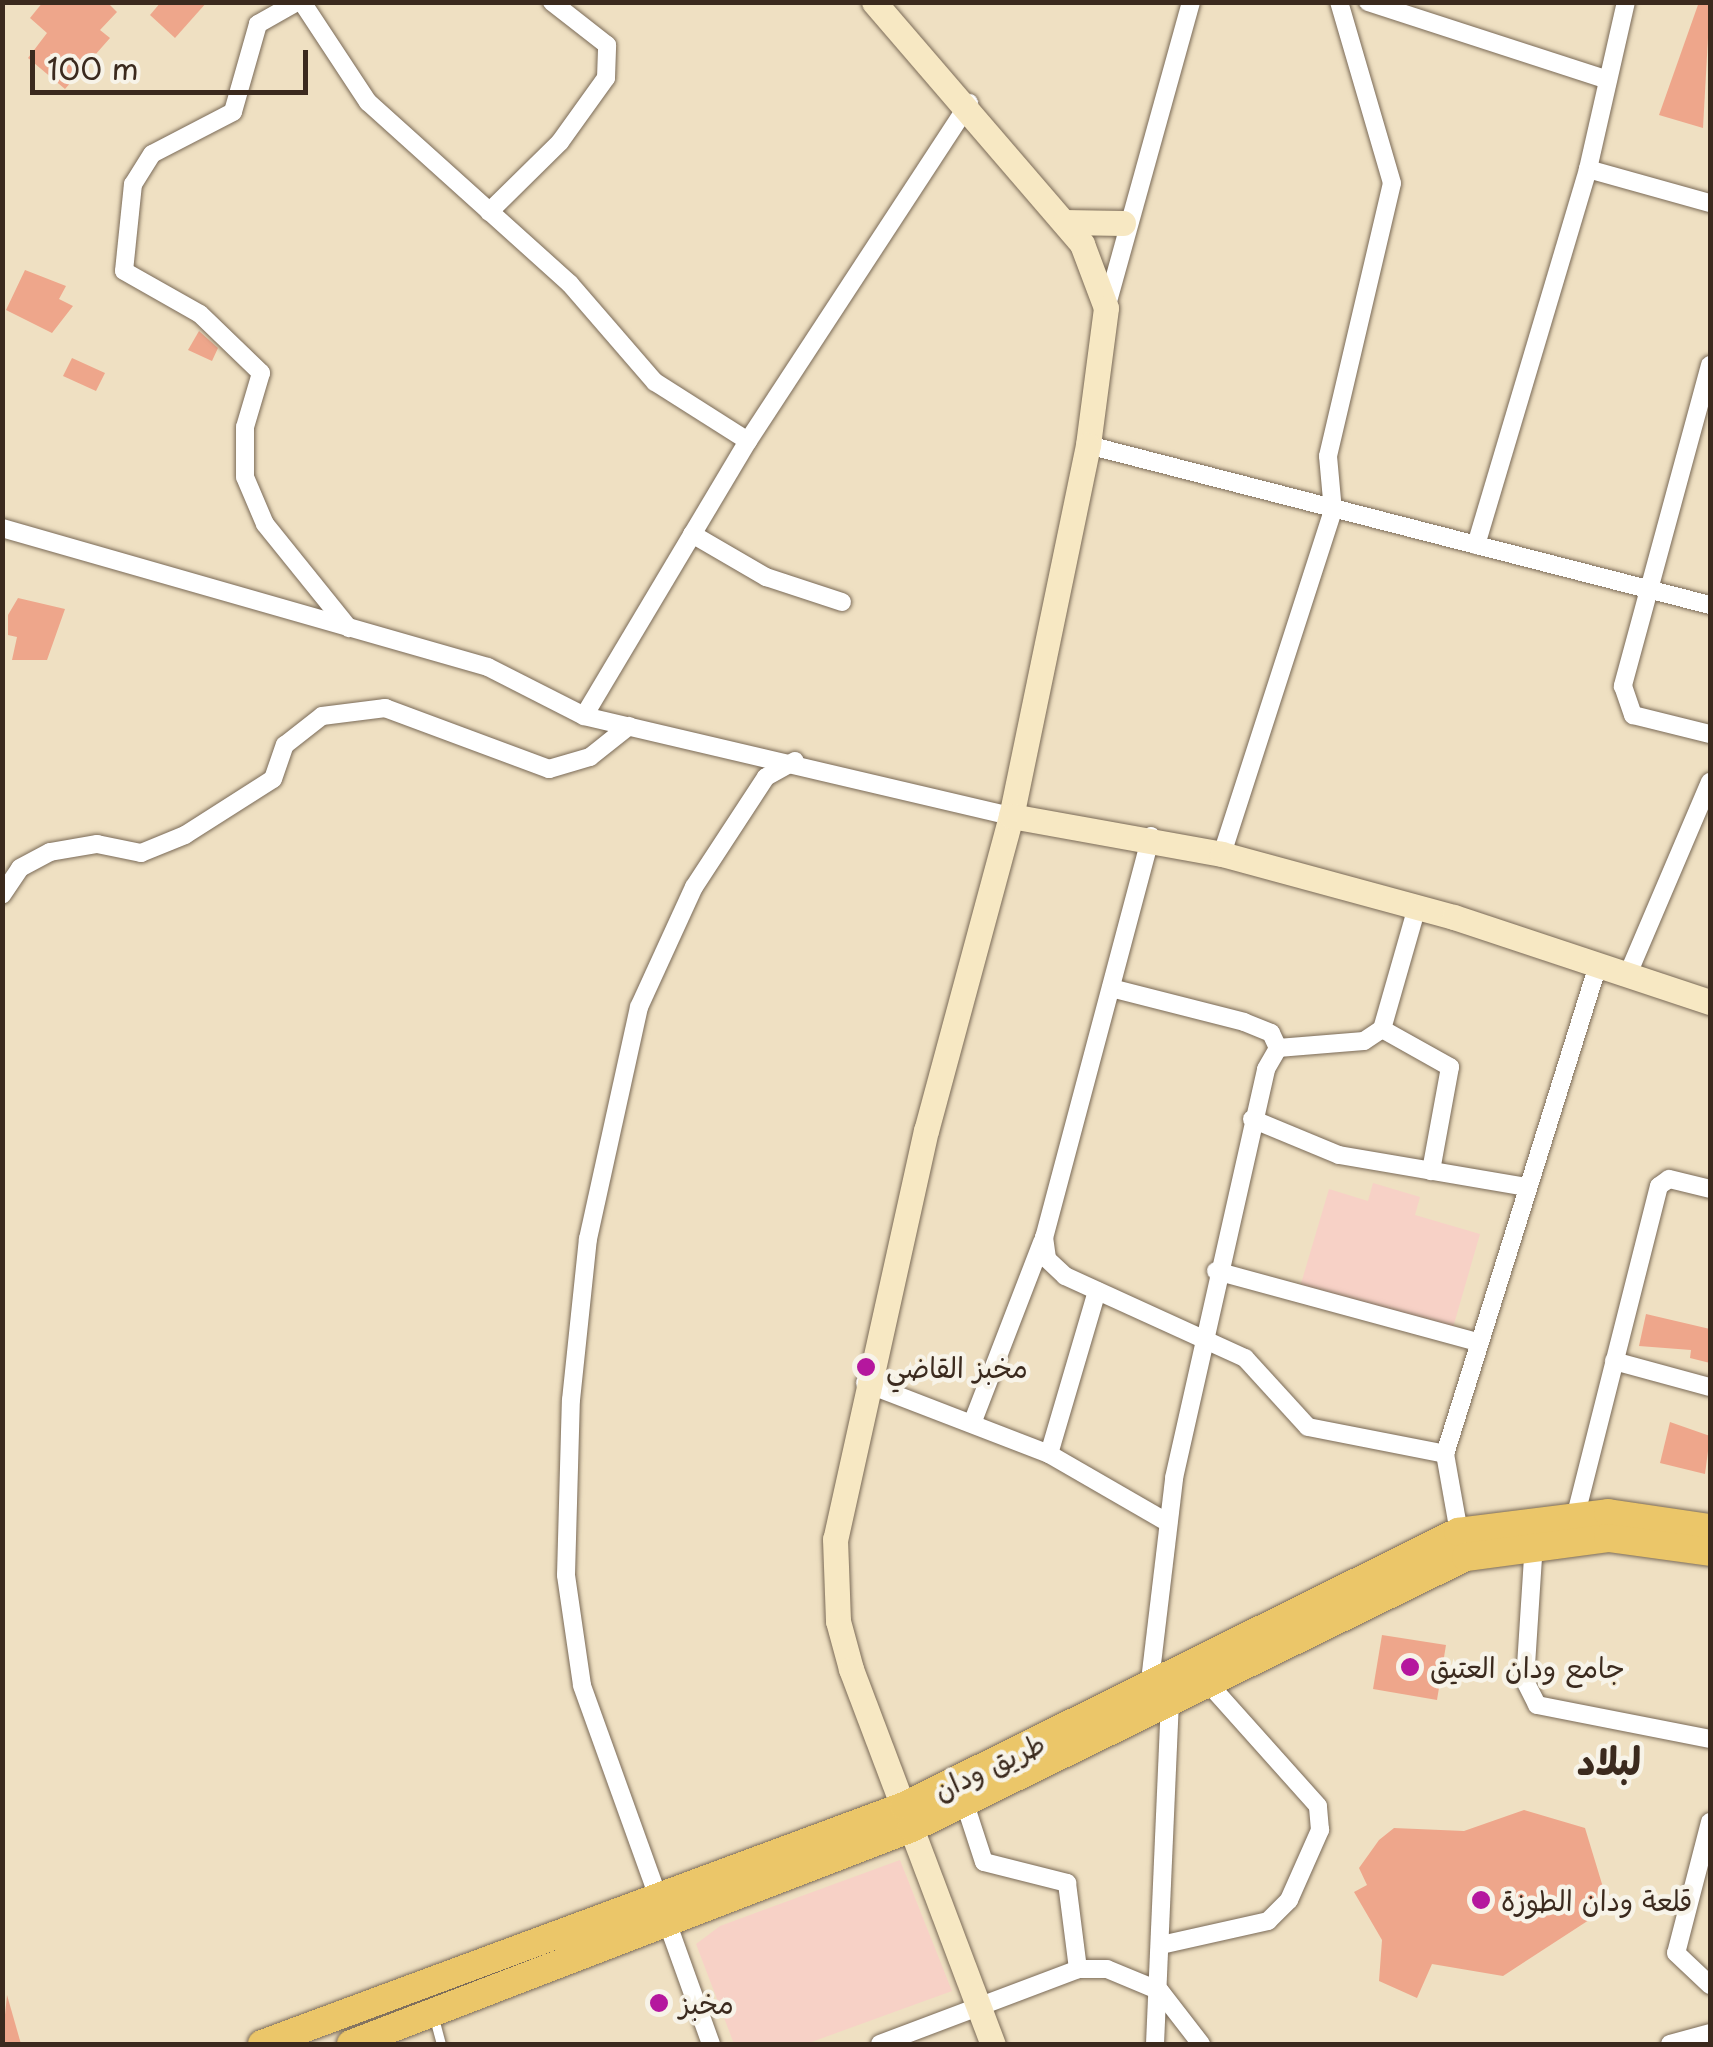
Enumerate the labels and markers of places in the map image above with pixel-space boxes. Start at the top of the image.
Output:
place label: مخبز القاضي [886,1350,1028,1384]
marker: مخبز القاضي [855,1356,877,1378]
place label: جامع ودان العتيق [1430,1650,1625,1684]
marker: جامع ودان العتيق [1399,1656,1421,1678]
place label: قلعة ودان الطوزة [1501,1883,1692,1917]
marker: قلعة ودان الطوزة [1470,1889,1492,1911]
place label: مخبز [679,1986,734,2020]
marker: مخبز [648,1992,670,2014]

